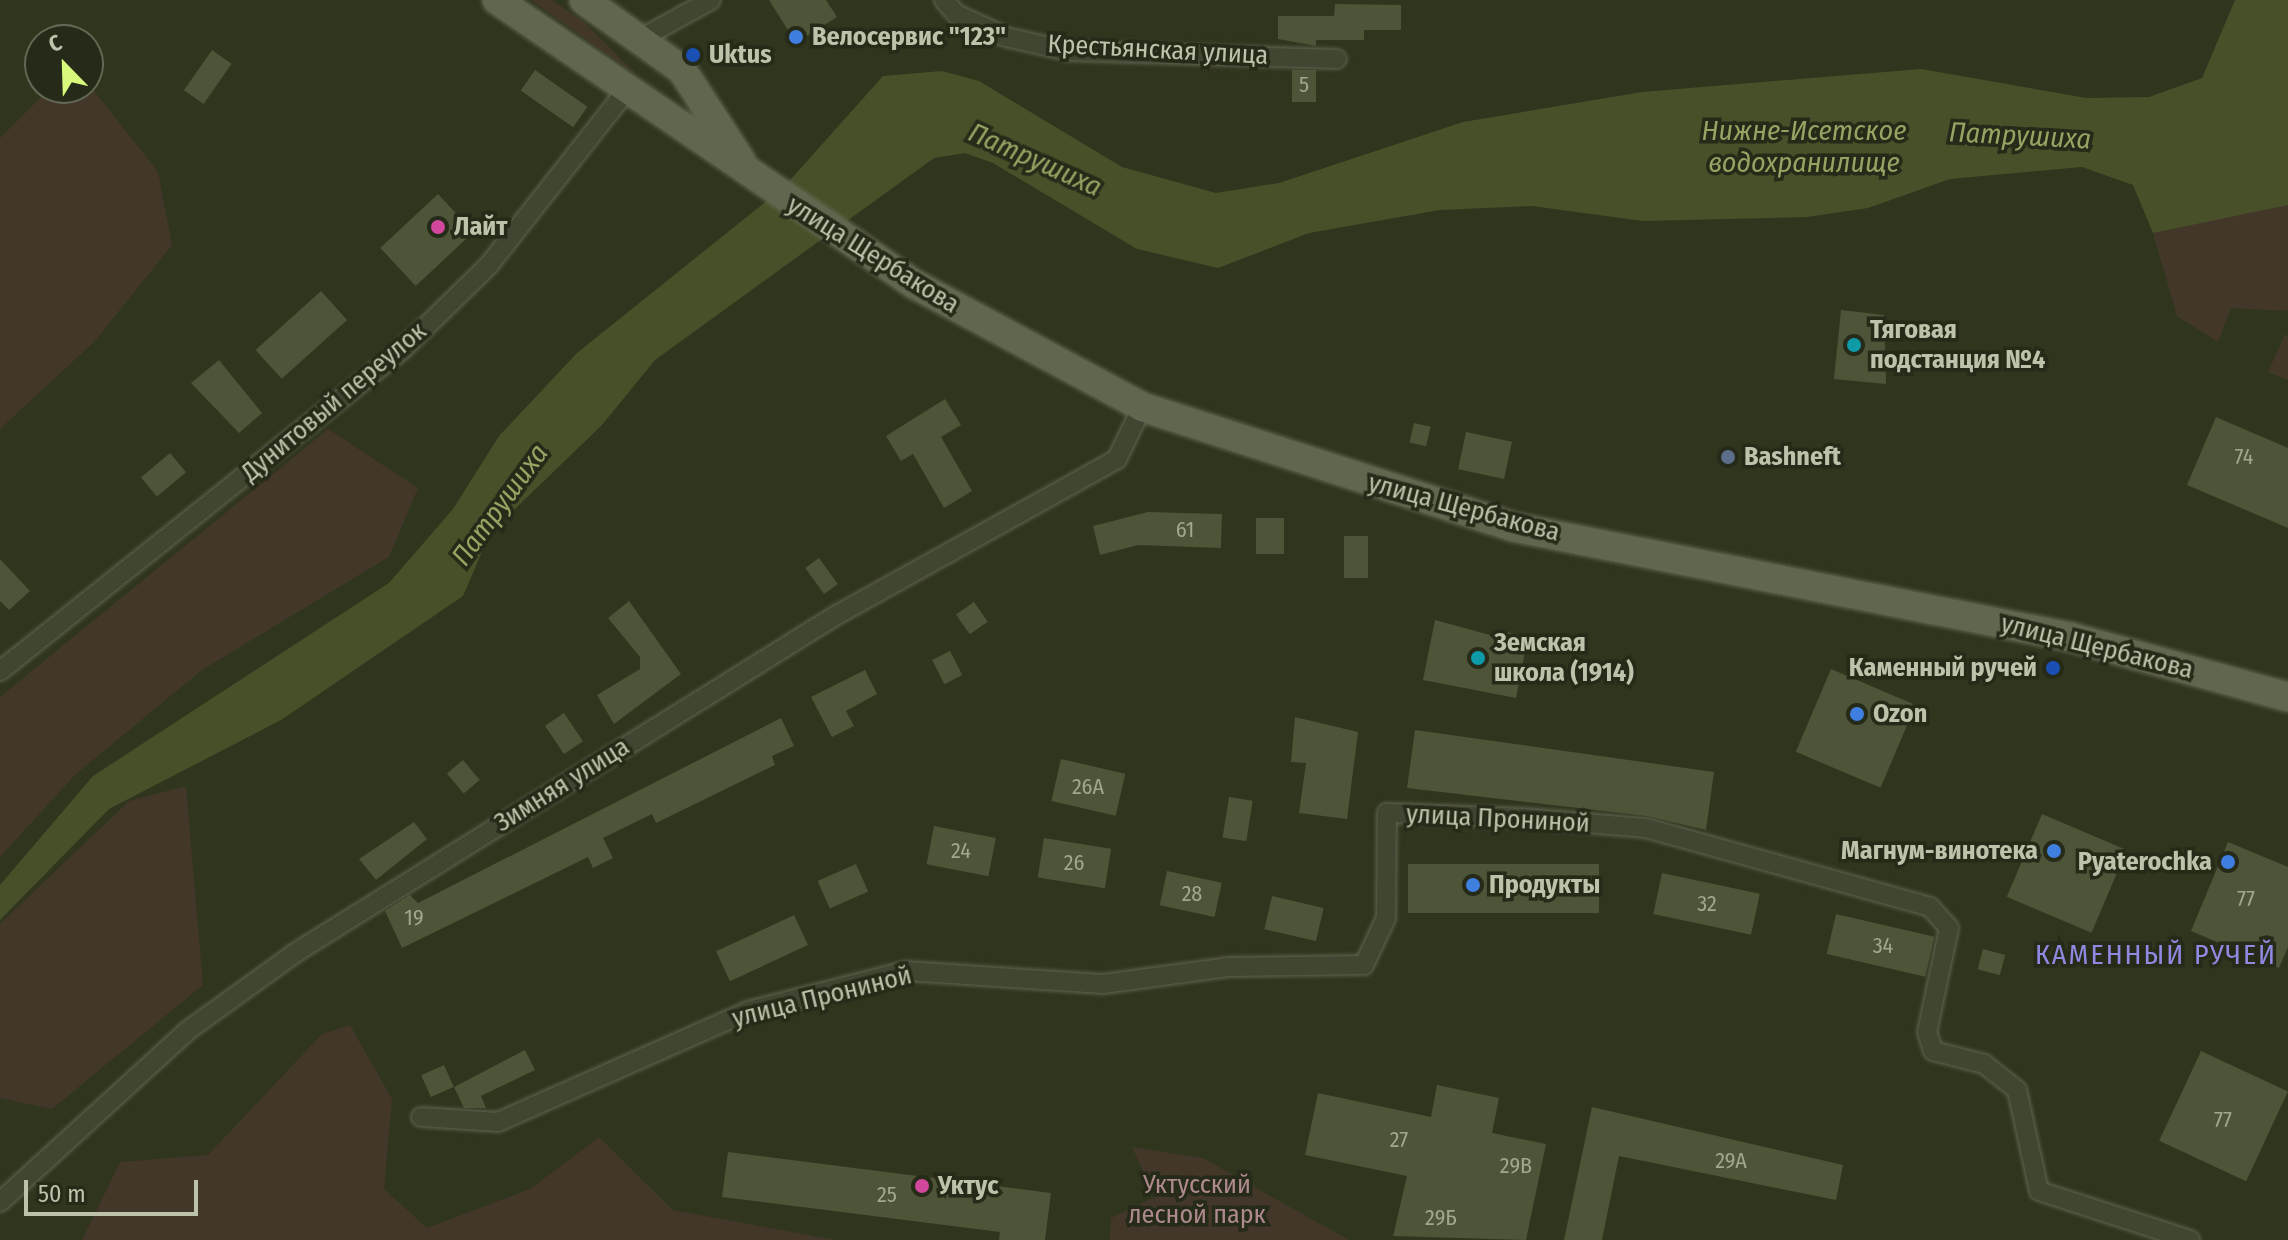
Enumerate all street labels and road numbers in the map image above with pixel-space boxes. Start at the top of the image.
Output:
street label: Крестьянская улица [1047,29,1269,71]
street label: улица Щербакова [781,190,965,320]
street label: Дунитовый переулок [235,316,433,488]
street label: улица Щербакова [1365,467,1563,549]
street label: улица Щербакова [1998,608,2196,686]
street label: Зимняя улица [489,731,635,839]
street label: улица Прониной [1405,799,1591,839]
street label: улица Прониной [729,960,915,1034]

